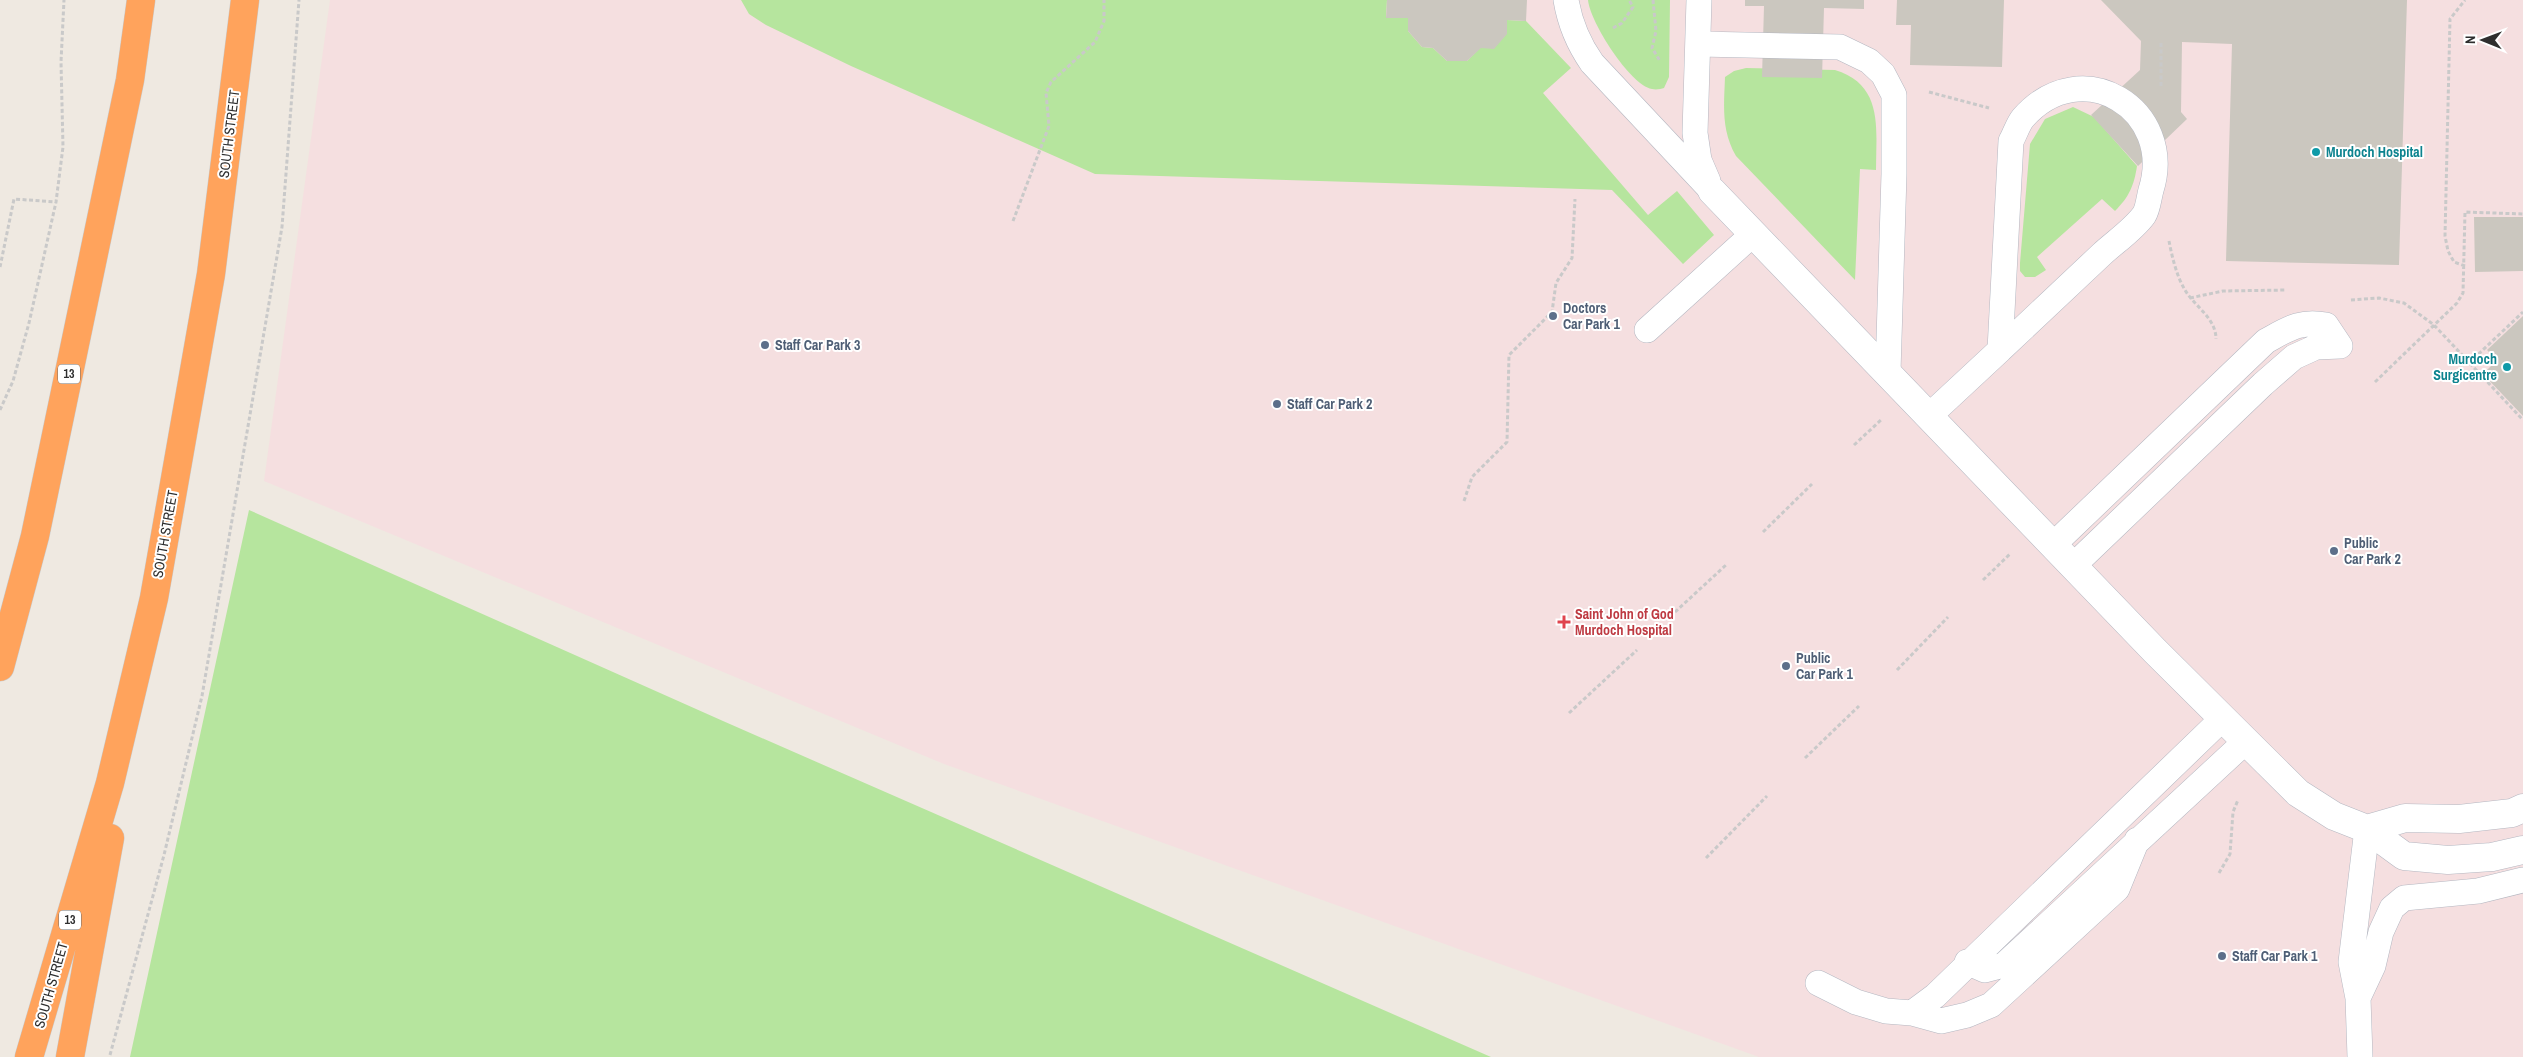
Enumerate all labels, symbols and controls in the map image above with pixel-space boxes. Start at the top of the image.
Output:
north arrow [2458,15,2508,65]
text: N [2461,35,2479,44]
street label: SOUTH STREET [215,89,243,179]
place label: Murdoch Hospital [2326,143,2423,161]
marker: Murdoch Hospital [2310,146,2322,158]
place label: Doctors Car Park 1 [1563,299,1620,333]
marker: Doctors Car Park 1 [1547,310,1559,322]
place label: Staff Car Park 3 [775,336,861,354]
marker: Staff Car Park 3 [759,339,771,351]
place label: Murdoch Surgicentre [2433,350,2497,384]
marker: Murdoch Surgicentre [2501,361,2513,373]
road number: 13 [58,364,80,384]
place label: Staff Car Park 2 [1287,395,1373,413]
marker: Staff Car Park 2 [1271,398,1283,410]
street label: SOUTH STREET [148,489,182,579]
place label: Public Car Park 2 [2344,534,2401,568]
marker: Public Car Park 2 [2328,545,2340,557]
place label: Saint John of God Murdoch Hospital [1575,605,1674,639]
marker: Saint John of God Murdoch Hospital [1557,615,1571,629]
place label: Public Car Park 1 [1796,649,1853,683]
marker: Public Car Park 1 [1780,660,1792,672]
road number: 13 [59,910,81,930]
street label: SOUTH STREET [30,940,72,1030]
place label: Staff Car Park 1 [2232,947,2318,965]
marker: Staff Car Park 1 [2216,950,2228,962]

